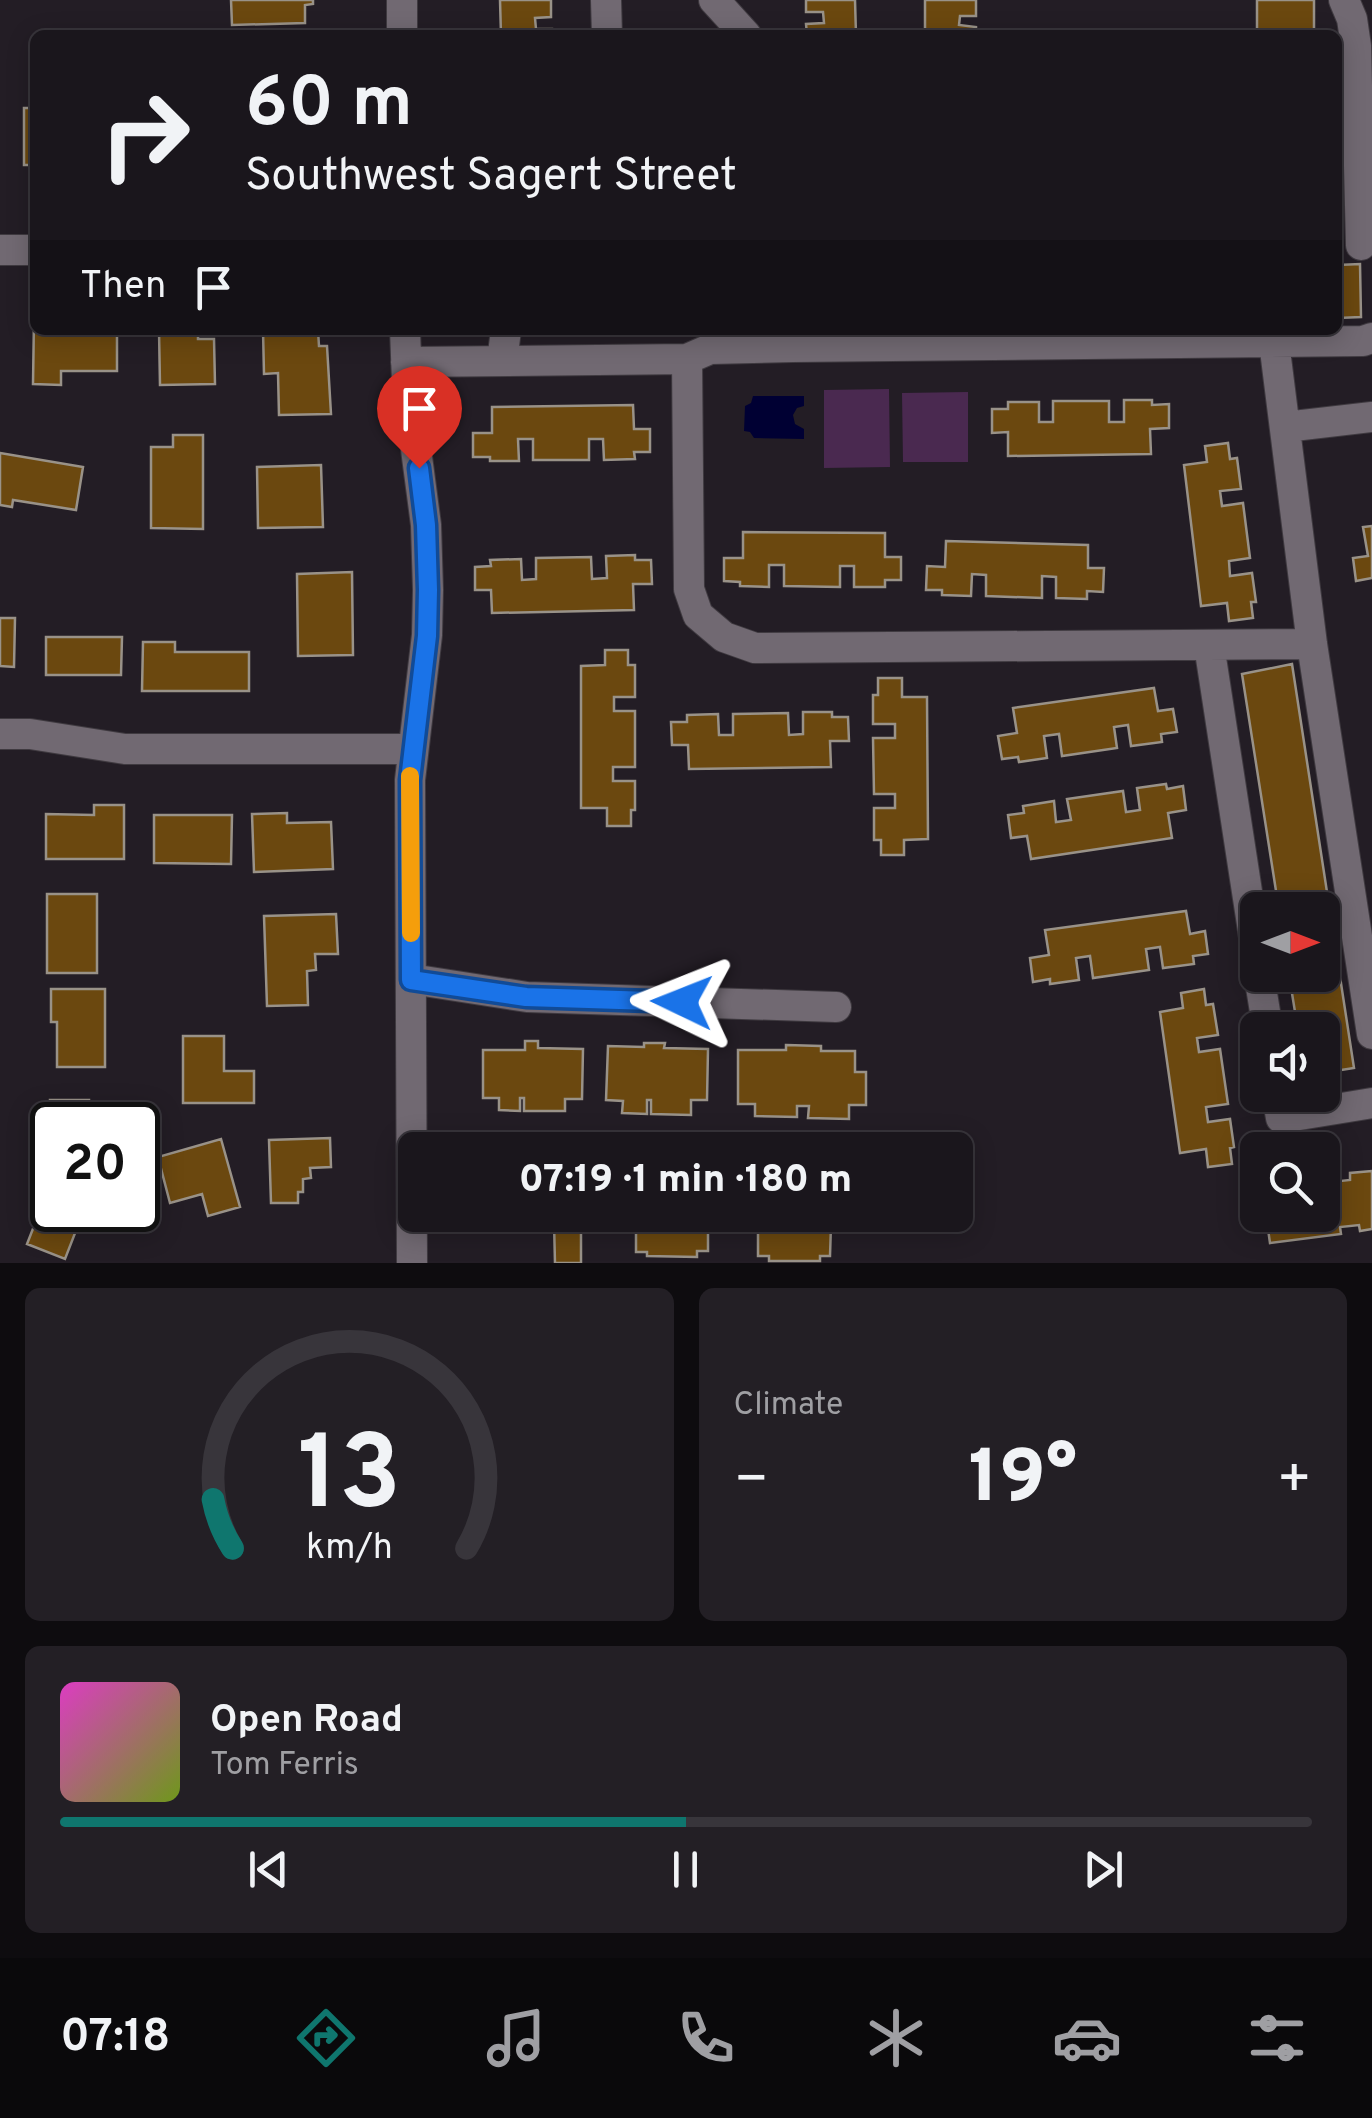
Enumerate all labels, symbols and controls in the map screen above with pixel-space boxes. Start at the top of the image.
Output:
text: 60 m [245,62,413,151]
icon: right [80,70,210,200]
text: Southwest Sagert Street [245,149,737,206]
icon: arrive [186,260,241,315]
text: Then [80,263,166,312]
pin [377,366,462,469]
icon: arrive [392,381,447,436]
north arrow [1240,892,1340,992]
map controls [1240,892,1340,1232]
position arrow [630,950,734,1054]
button: sound [1240,1012,1340,1112]
speed limit sign: 20 [30,1102,160,1232]
button: search [1240,1132,1340,1232]
text: 07:19 · 1 min · 180 m [519,1157,852,1206]
text: Climate [734,1386,843,1426]
text: 13 [297,1414,401,1546]
text: 19° [968,1434,1077,1529]
text: − [734,1447,769,1517]
text: + [1277,1447,1312,1517]
text: km/h [306,1526,393,1572]
text: Open Road [210,1697,403,1746]
text: Tom Ferris [210,1746,359,1786]
icon: previous [241,1842,296,1897]
icon: pause [658,1842,713,1897]
icon: next [1076,1842,1131,1897]
icon: directions [291,2003,361,2073]
icon: music [481,2003,551,2073]
icon: phone [671,2003,741,2073]
icon: climate [861,2003,931,2073]
icon: car [1052,2003,1122,2073]
icon: filters [1242,2003,1312,2073]
text: 07:18 [60,2010,170,2067]

